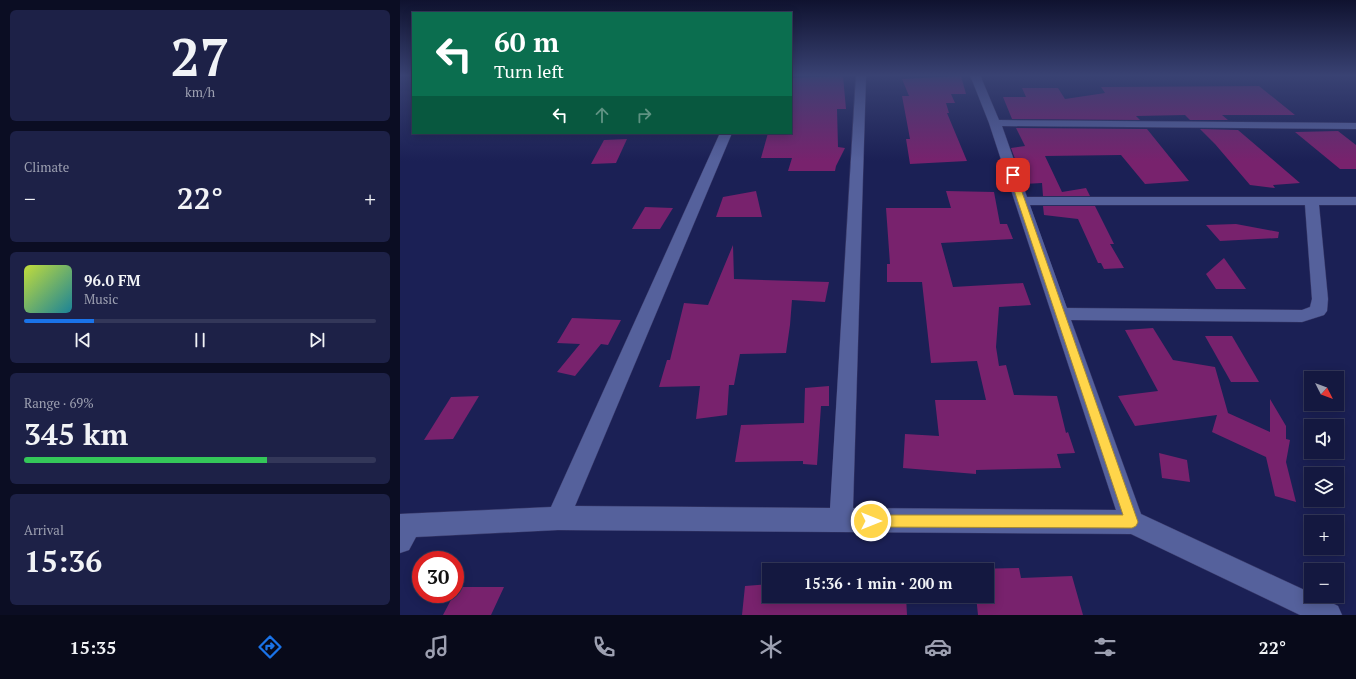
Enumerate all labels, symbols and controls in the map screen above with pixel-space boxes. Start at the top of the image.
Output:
text: 27 [171,22,229,91]
text: 60 m [494,23,559,60]
icon: left [428,28,480,80]
text: Turn left [494,59,564,83]
text: km/h [185,83,215,101]
icon: left [549,104,571,126]
icon: ahead [591,104,613,126]
icon: right [633,104,655,126]
text: Climate [24,158,69,176]
pin [996,158,1030,192]
icon: arrive [1002,164,1024,186]
text: 22° [177,178,223,218]
text: − [24,184,36,213]
text: + [364,184,376,213]
text: 96.0 FM [84,270,141,290]
text: Music [84,290,118,308]
icon: previous [72,329,94,351]
icon: pause [189,329,211,351]
icon: next [306,329,328,351]
north arrow [1304,371,1344,411]
map controls [1304,371,1344,603]
text: Range · 69% [24,394,94,412]
text: 345 km [24,414,128,454]
button: sound [1304,419,1344,459]
button: layers [1304,467,1344,507]
position arrow [850,500,892,542]
button: + [1304,515,1344,555]
text: Arrival [24,521,64,539]
text: 15:36 [24,541,102,581]
speed limit sign: 30 [412,551,464,603]
button: − [1304,563,1344,603]
text: 15:36 · 1 min · 200 m [804,573,952,593]
icon: directions [256,633,284,661]
icon: music [423,633,451,661]
icon: phone [590,633,618,661]
icon: climate [757,633,785,661]
icon: car [924,633,952,661]
icon: filters [1091,633,1119,661]
text: 15:35 [70,635,116,659]
text: 22° [1259,635,1286,659]

